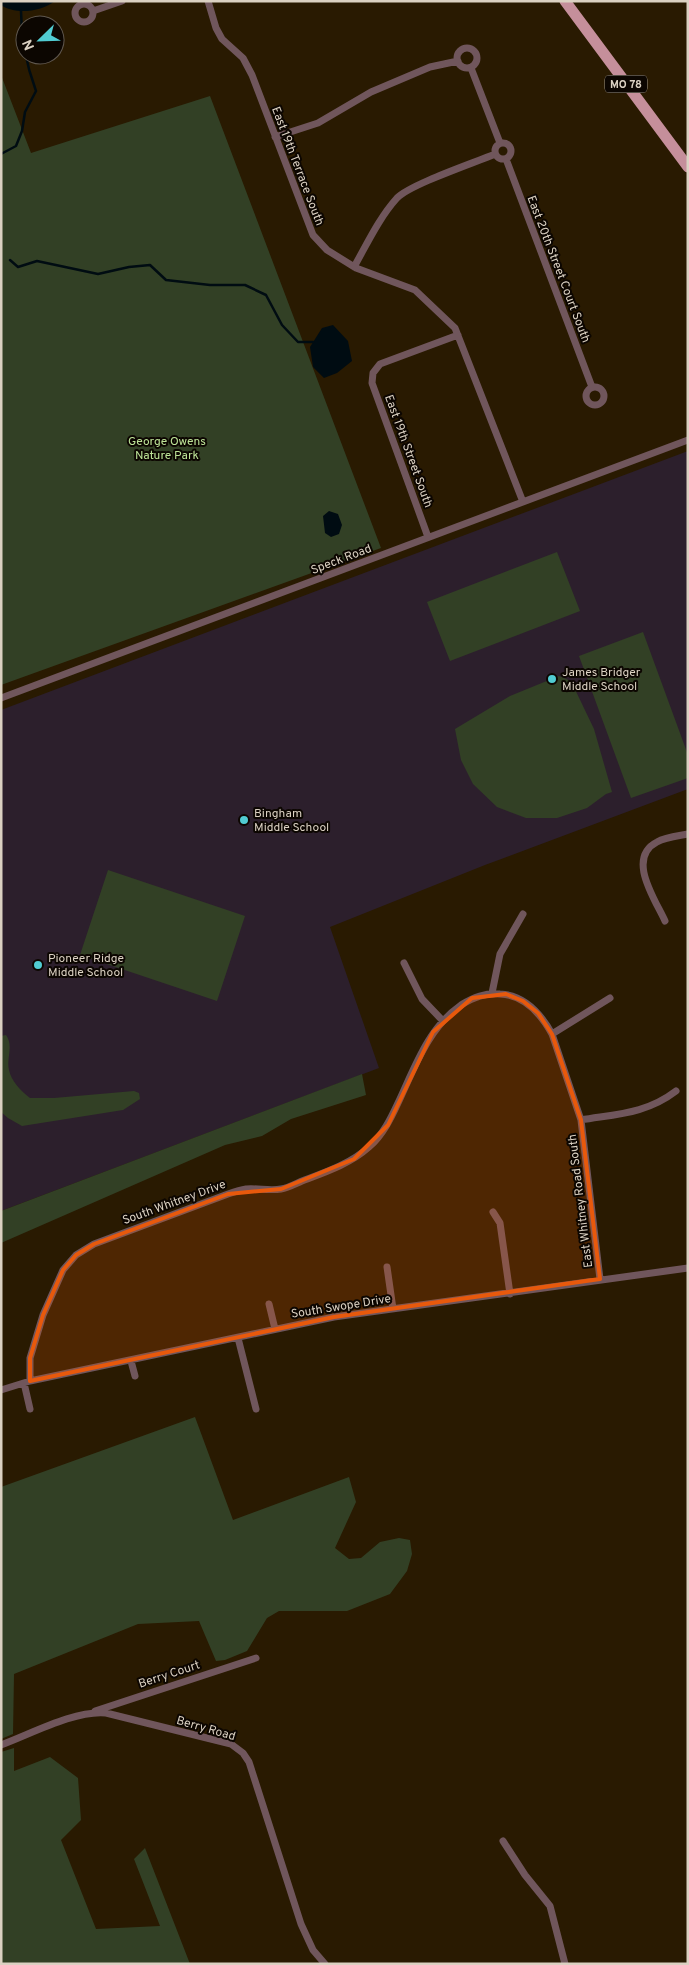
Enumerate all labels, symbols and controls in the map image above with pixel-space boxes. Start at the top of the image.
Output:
north arrow [15,15,65,65]
text: N [20,37,39,52]
road number: MO 78 [605,76,647,92]
street label: East 19th Terrace South [267,105,327,228]
street label: East 20th Street Court South [523,194,594,345]
street label: East 19th Street South [380,393,436,510]
park label: George Owens Nature Park [128,434,206,464]
street label: Speck Road [309,541,374,579]
place label: James Bridger Middle School [562,665,641,695]
marker: James Bridger Middle School [546,673,558,685]
place label: Bingham Middle School [254,806,329,836]
marker: Bingham Middle School [238,814,250,826]
place label: Pioneer Ridge Middle School [48,951,124,981]
marker: Pioneer Ridge Middle School [32,959,44,971]
street label: East Whitney Road South [565,1133,597,1269]
street label: South Whitney Drive [121,1177,228,1229]
street label: South Swope Drive [290,1291,392,1323]
street label: Berry Court [136,1657,202,1692]
street label: Berry Road [174,1713,237,1745]

